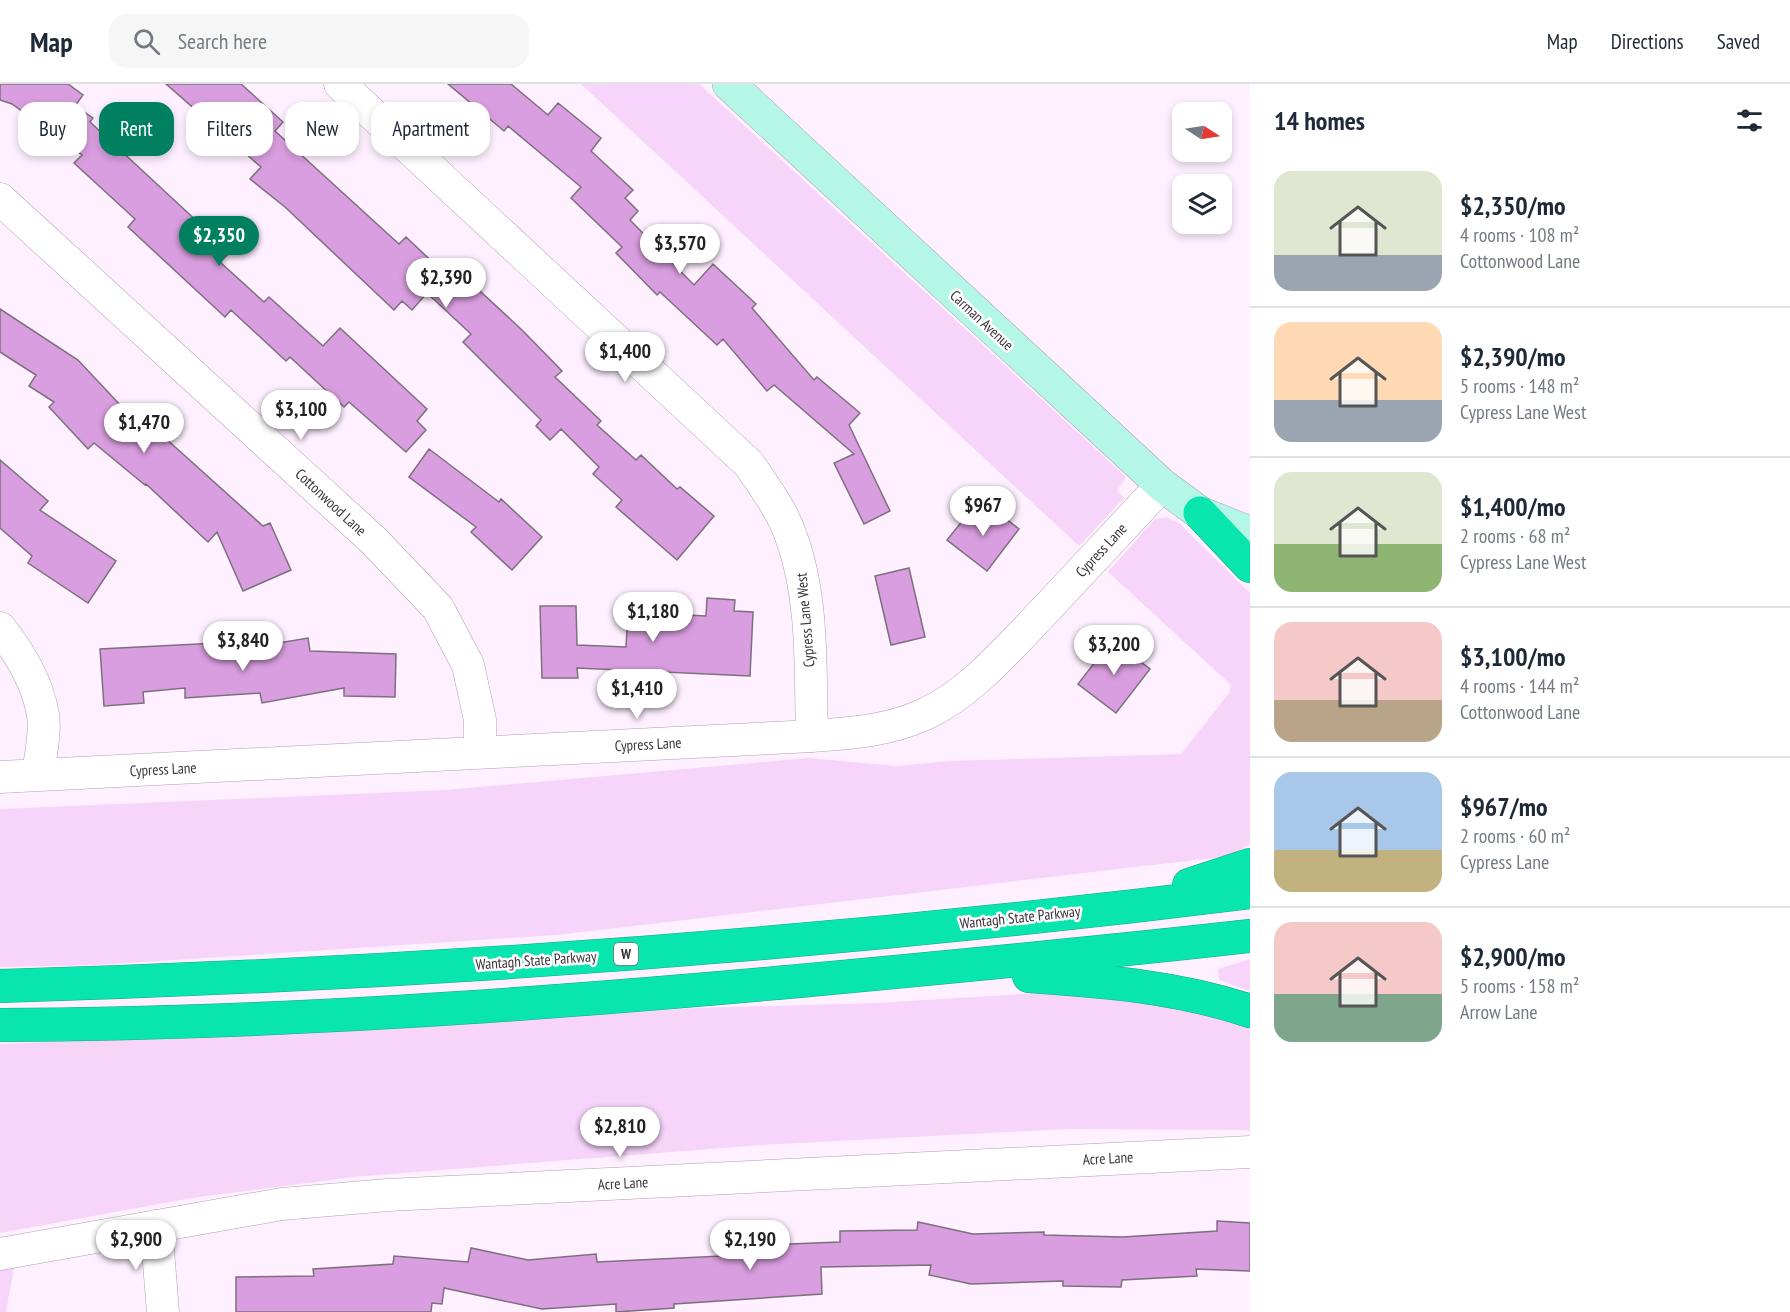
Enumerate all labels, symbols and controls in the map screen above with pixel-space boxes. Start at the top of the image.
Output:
search box [109,14,529,68]
text: Map [30,23,73,60]
icon: search [130,25,163,58]
text: Search here [178,27,267,55]
text: Map [1547,28,1578,55]
text: Directions [1611,28,1684,55]
text: Saved [1717,28,1760,55]
chip: Buy [18,102,87,156]
chip: Rent [99,102,174,156]
chip: Filters [186,102,273,156]
chip: New [285,102,359,156]
chip: Apartment [371,102,490,156]
north arrow [1172,102,1232,162]
map controls [1172,102,1232,234]
text: 14 homes [1274,104,1365,137]
icon: filters [1733,104,1766,137]
button: layers [1172,174,1232,234]
text: $2,350/mo [1460,189,1566,222]
icon: home [1322,195,1394,267]
pin: $2,350 [170,216,268,267]
text: $2,350 [193,222,245,248]
text: 4 rooms · 108 m² [1460,222,1579,248]
pin: $3,570 [631,224,729,275]
text: $3,570 [654,230,706,256]
text: Cottonwood Lane [1460,248,1580,274]
pin: $2,390 [397,258,495,309]
text: $2,390 [420,264,472,290]
street label: Carman Avenue [946,286,1018,354]
pin: $1,400 [576,332,674,383]
text: $1,400 [599,338,651,364]
text: $2,390/mo [1460,340,1566,373]
icon: home [1322,346,1394,418]
text: 5 rooms · 148 m² [1460,373,1579,399]
pin: $3,100 [252,390,350,441]
text: $3,100 [275,396,327,422]
text: Cypress Lane West [1460,399,1586,425]
pin: $1,470 [95,403,193,454]
text: $1,470 [118,409,170,435]
street label: Cottonwood Lane [292,464,370,540]
pin: $967 [947,486,1019,537]
text: $1,400/mo [1460,490,1566,523]
text: $967 [964,492,1002,518]
icon: home [1322,496,1394,568]
street label: Cypress Lane [1071,519,1131,581]
text: 2 rooms · 68 m² [1460,523,1570,549]
text: Cypress Lane West [1460,549,1586,575]
street label: Cypress Lane West [791,572,819,668]
pin: $1,180 [604,592,702,643]
text: $1,180 [627,598,679,624]
pin: $3,840 [194,621,292,672]
pin: $3,200 [1065,625,1163,676]
text: $3,840 [217,627,269,653]
text: $3,200 [1088,631,1140,657]
text: $3,100/mo [1460,640,1566,673]
icon: home [1322,646,1394,718]
pin: $1,410 [588,669,686,720]
text: 4 rooms · 144 m² [1460,673,1579,699]
text: $1,410 [611,675,663,701]
text: Cottonwood Lane [1460,699,1580,725]
street label: Cypress Lane [614,733,682,755]
street label: Cypress Lane [129,758,197,780]
text: $967/mo [1460,790,1548,823]
icon: home [1322,796,1394,868]
text: 2 rooms · 60 m² [1460,823,1570,849]
text: Cypress Lane [1460,849,1549,875]
street label: Wantagh State Parkway [959,901,1082,933]
text: $2,900/mo [1460,940,1566,973]
road number: W [614,943,638,965]
street label: Wantagh State Parkway [475,946,597,974]
icon: home [1322,946,1394,1018]
text: 5 rooms · 158 m² [1460,973,1579,999]
text: Arrow Lane [1460,999,1538,1025]
pin: $2,810 [571,1107,669,1158]
text: $2,810 [594,1113,646,1139]
street label: Acre Lane [1082,1147,1134,1169]
street label: Acre Lane [597,1172,649,1194]
pin: $2,900 [87,1220,185,1271]
pin: $2,190 [701,1220,799,1271]
text: $2,900 [110,1226,162,1252]
text: $2,190 [724,1226,776,1252]

